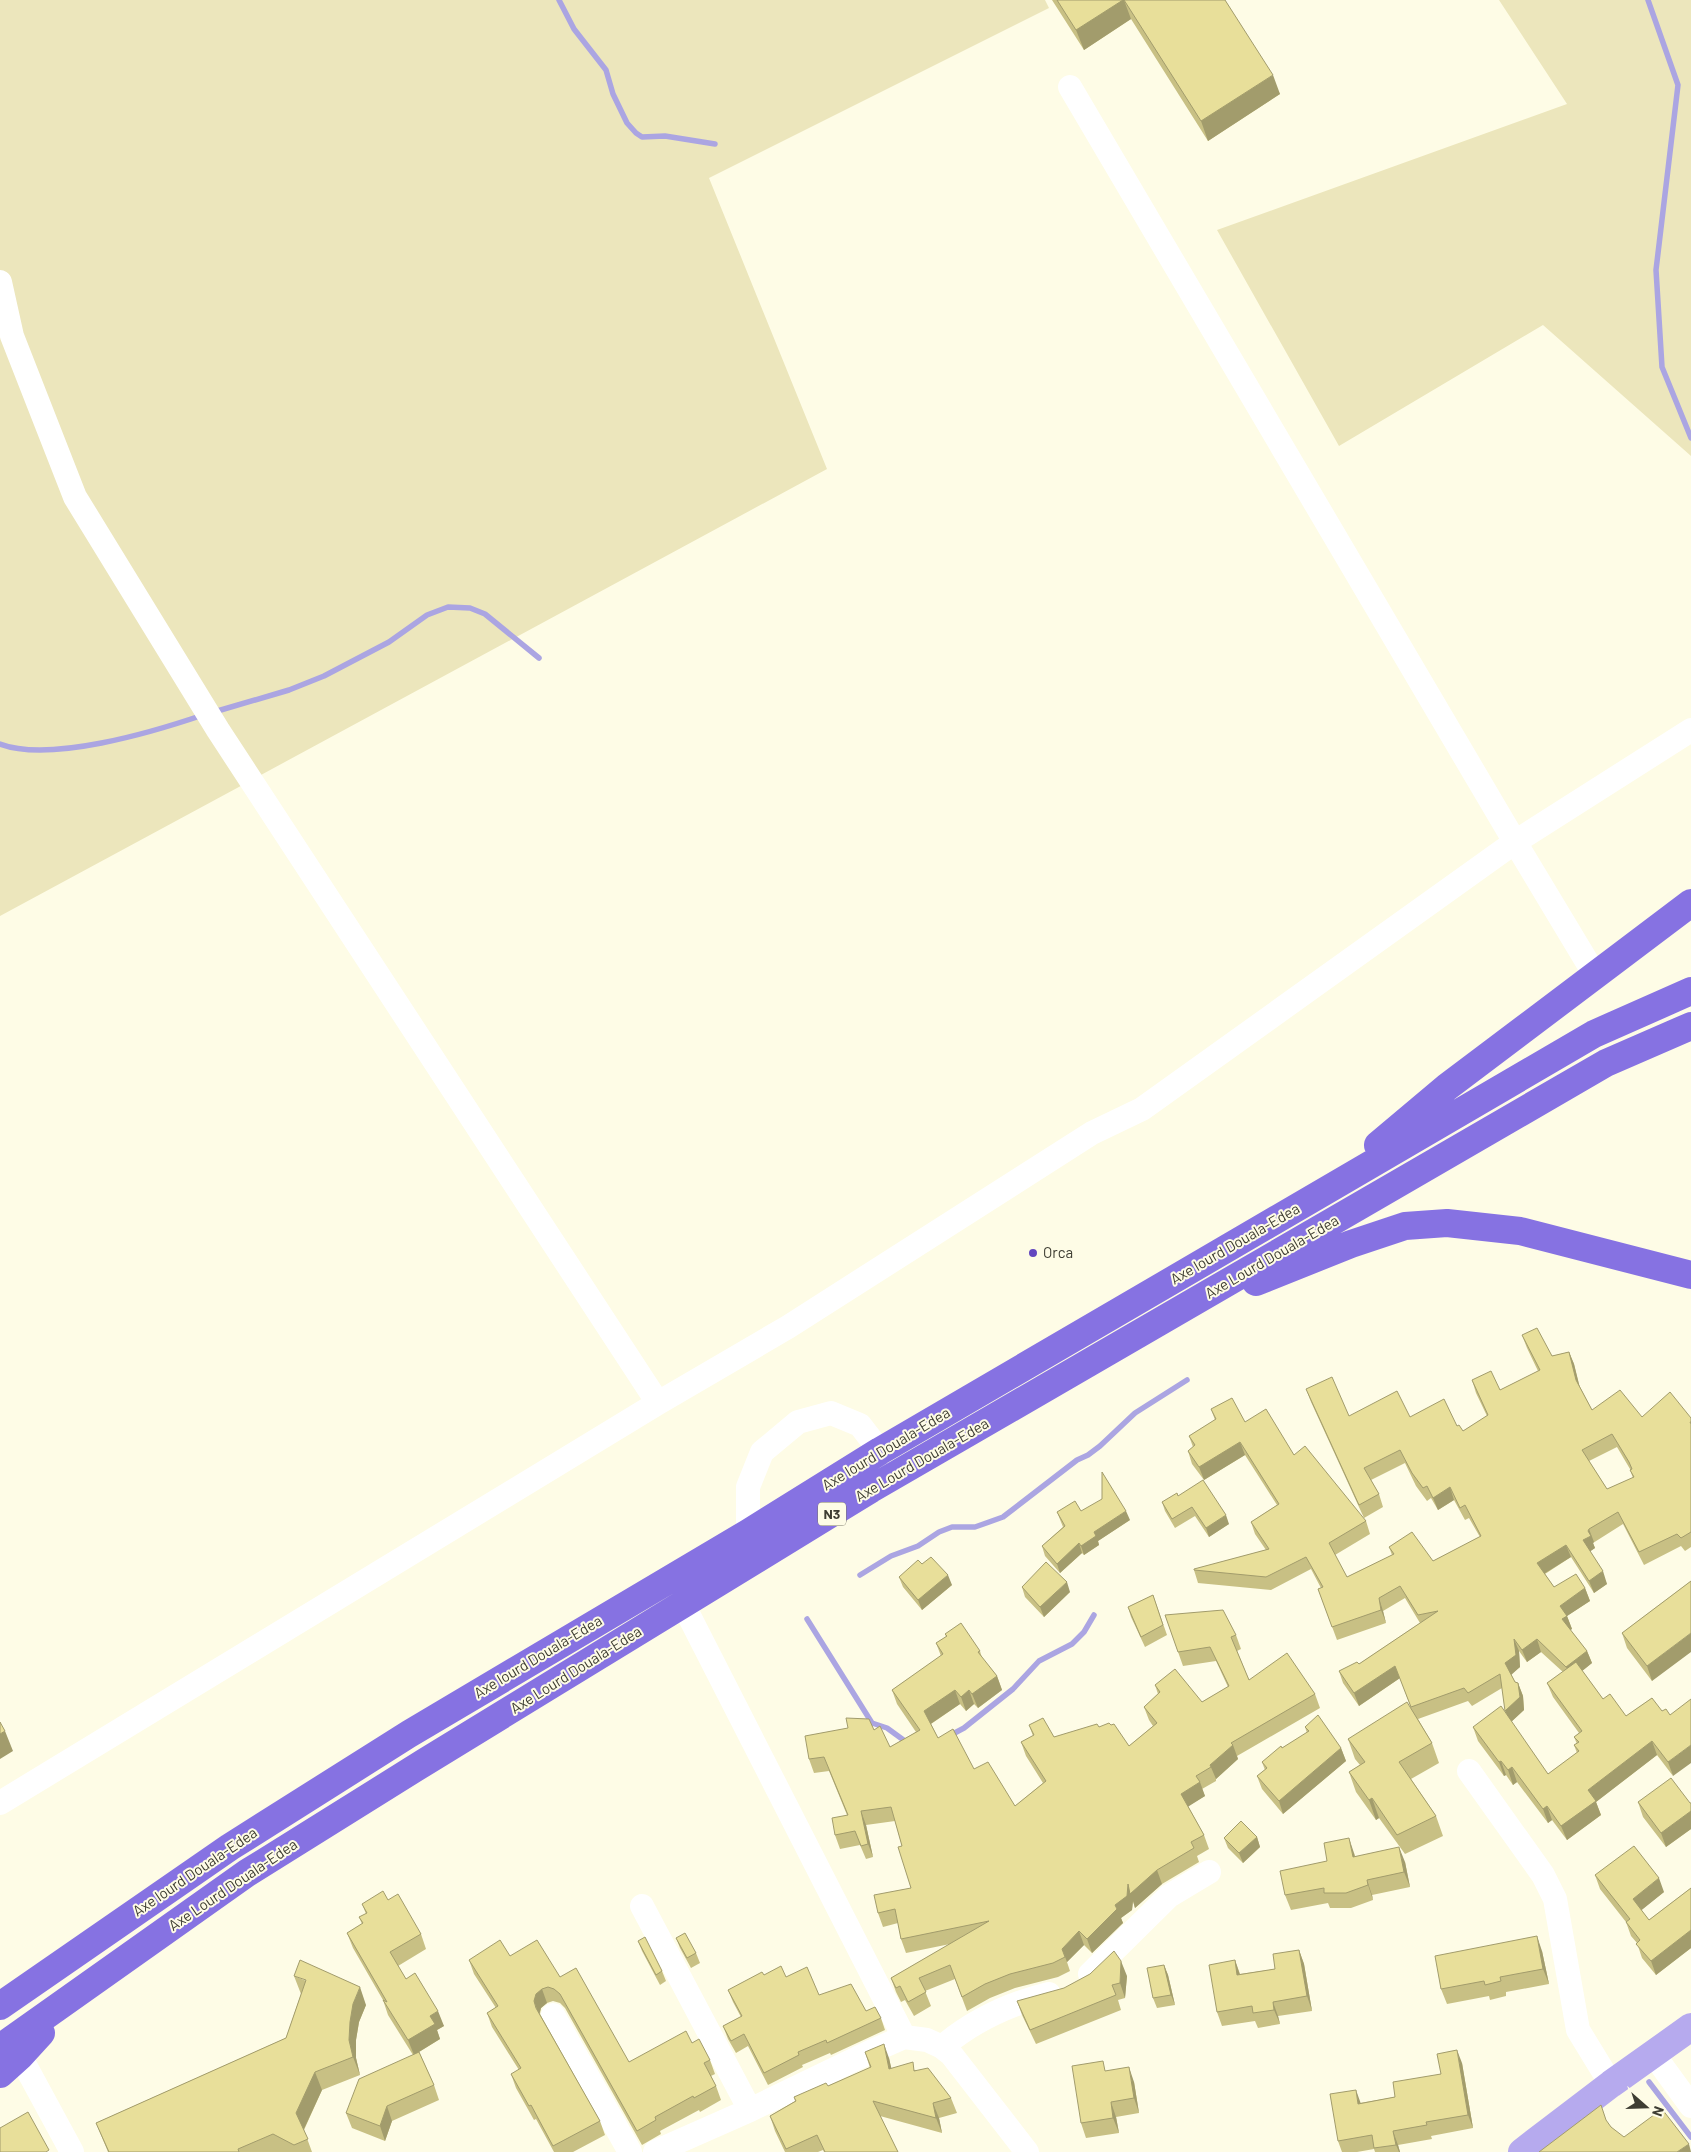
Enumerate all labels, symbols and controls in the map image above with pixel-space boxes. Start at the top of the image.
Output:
street label: Axe lourd Douala-Edea [1167,1199,1302,1287]
street label: Axe Lourd Douala-Edea [1201,1211,1342,1302]
place label: Orca [1043,1243,1073,1261]
marker: Orca [1027,1247,1039,1259]
street label: Axe lourd Douala-Edea [818,1403,953,1494]
street label: Axe Lourd Douala-Edea [851,1414,992,1505]
road number: N3 [818,1502,846,1526]
street label: Axe lourd Douala-Edea [470,1611,605,1702]
street label: Axe Lourd Douala-Edea [507,1621,644,1717]
street label: Axe lourd Douala-Edea [129,1823,260,1920]
street label: Axe Lourd Douala-Edea [165,1834,300,1934]
north arrow [1621,2082,1671,2132]
text: N [1649,2104,1668,2119]

